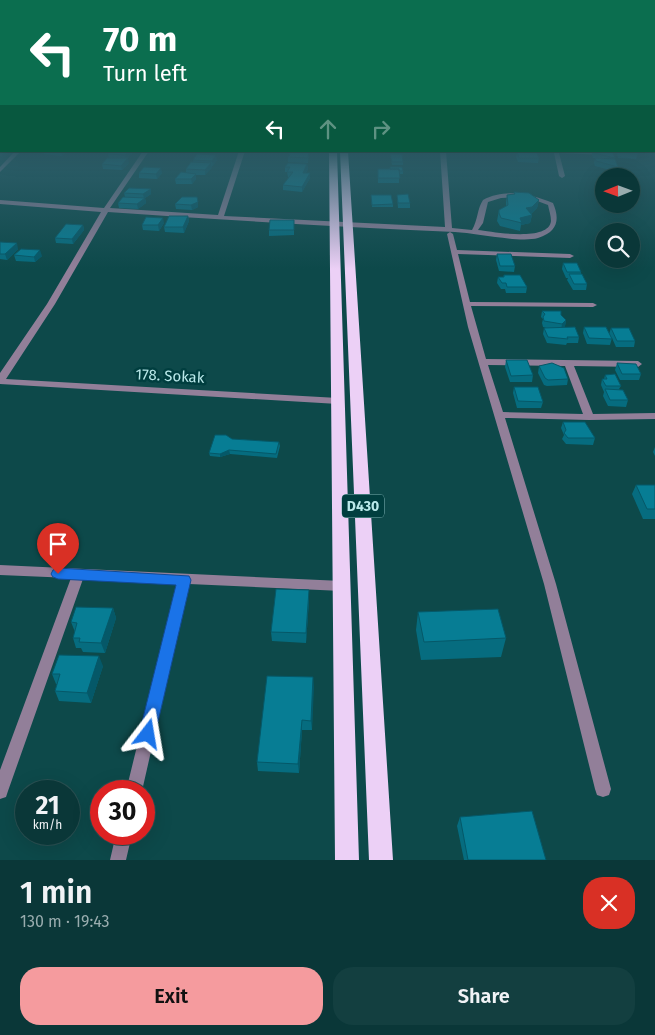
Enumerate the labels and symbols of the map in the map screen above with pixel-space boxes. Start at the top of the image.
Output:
north arrow [595,168,640,212]
street label: 178. Sokak [135,365,205,387]
road number: D430 [342,494,384,518]
pin [37,523,79,574]
position arrow [121,707,173,759]
speed limit sign: 30 [90,780,155,845]

